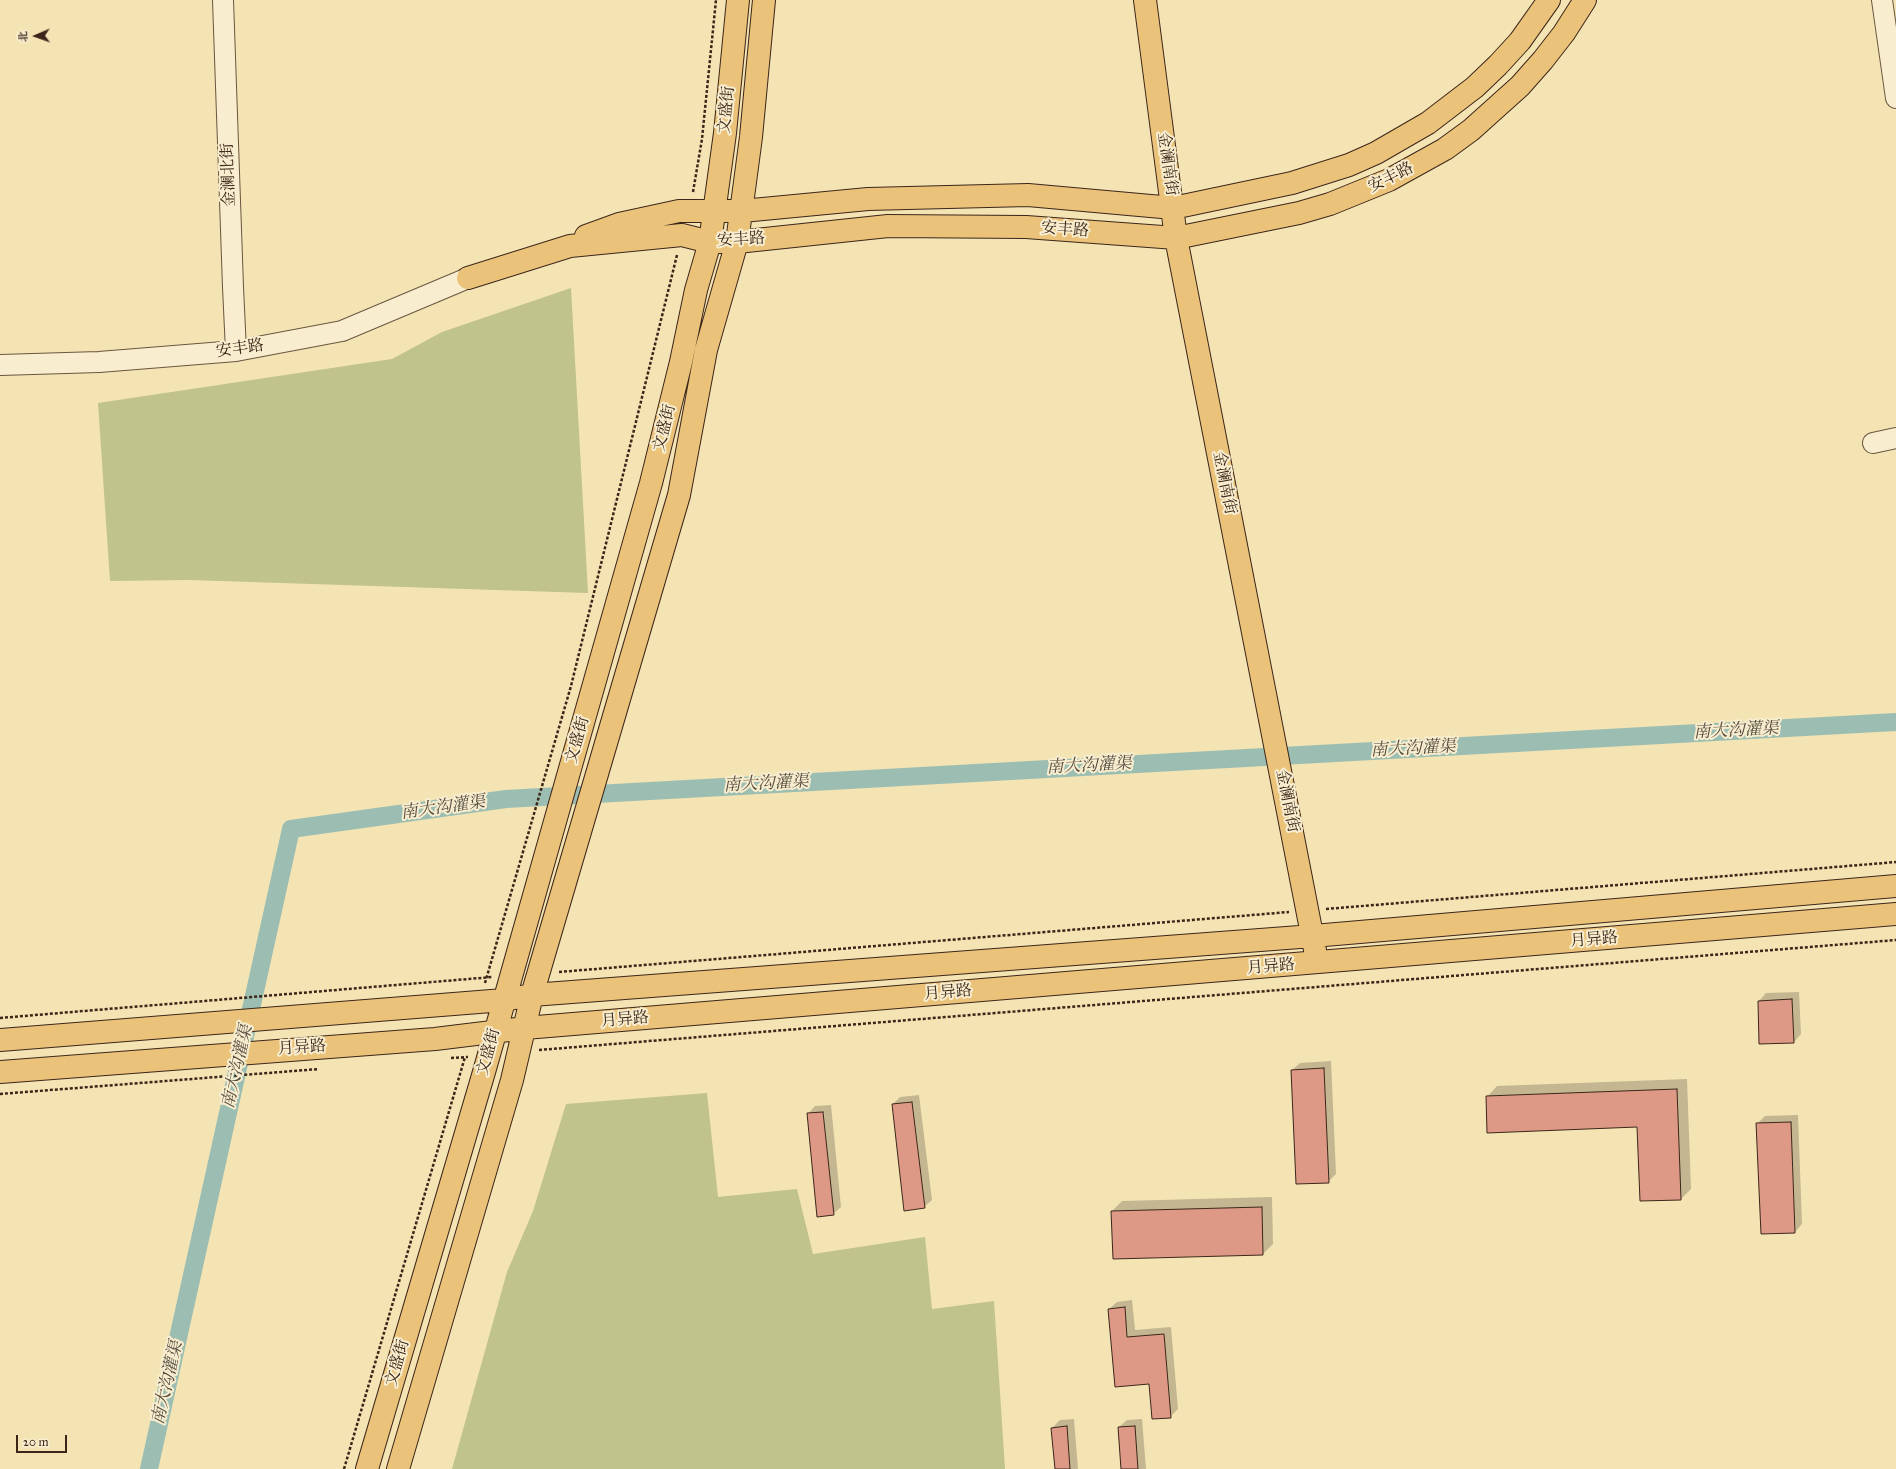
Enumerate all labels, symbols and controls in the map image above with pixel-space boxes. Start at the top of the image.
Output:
north arrow [16,16,56,56]
text: 北 [17,31,30,42]
street label: 文盛街 [715,85,739,135]
street label: 金澜南街 [1153,131,1181,197]
street label: 金澜北街 [218,143,240,207]
street label: 安丰路 [1365,159,1417,197]
street label: 安丰路 [1040,219,1090,241]
street label: 安丰路 [717,229,765,251]
street label: 安丰路 [215,336,265,362]
street label: 文盛街 [650,402,680,454]
street label: 金澜南街 [1208,450,1240,516]
street label: 文盛街 [562,714,594,766]
water label: 南大沟灌渠 [1693,719,1779,743]
water label: 南大沟灌渠 [1370,737,1456,761]
water label: 南大沟灌渠 [1046,754,1132,778]
street label: 金澜南街 [1271,768,1303,834]
water label: 南大沟灌渠 [723,772,809,796]
water label: 南大沟灌渠 [399,792,487,824]
street label: 月异路 [1569,928,1619,952]
street label: 月异路 [1246,955,1296,979]
street label: 月异路 [923,981,973,1005]
street label: 月异路 [600,1008,650,1032]
water label: 南大沟灌渠 [219,1023,257,1111]
street label: 文盛街 [474,1026,504,1078]
street label: 月异路 [277,1037,327,1059]
street label: 文盛街 [382,1337,414,1389]
water label: 南大沟灌渠 [149,1339,187,1427]
scale bar [18,1427,69,1453]
text: 20 m [23,1435,49,1449]

